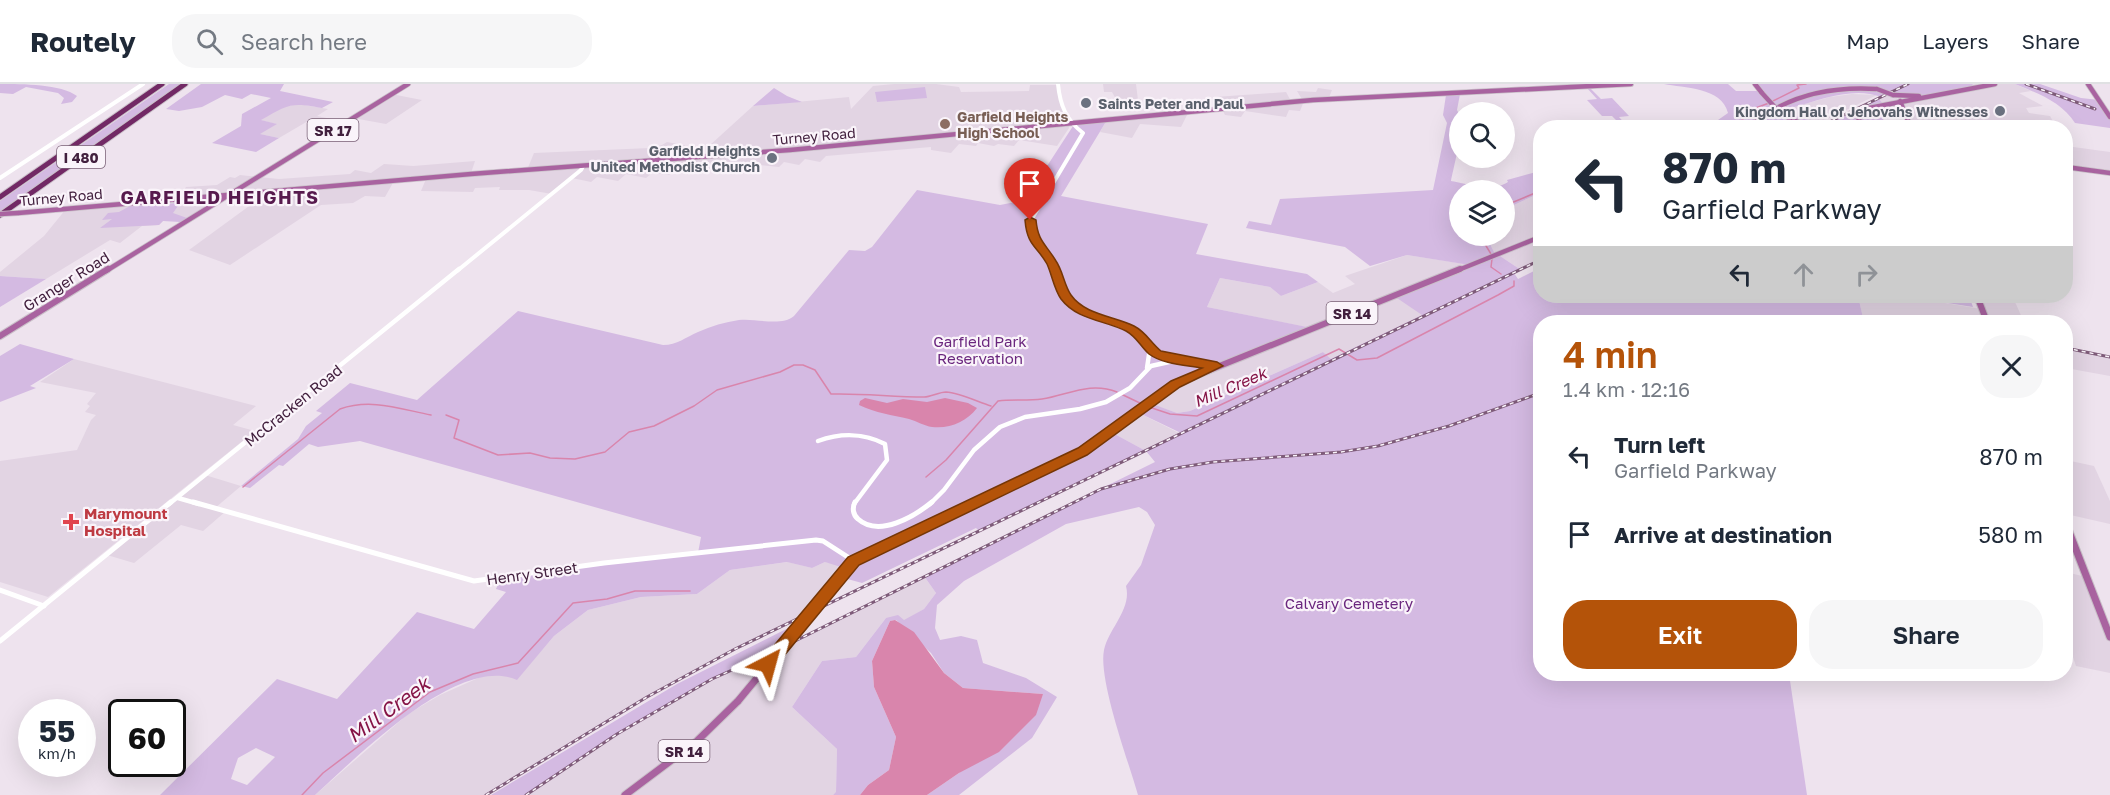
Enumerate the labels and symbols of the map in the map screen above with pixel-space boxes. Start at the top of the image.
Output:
place label: Saints Peter and Paul [1098,95,1244,112]
marker: Saints Peter and Paul [1079,96,1093,110]
place label: Kingdom Hall of Jehovahs Witnesses [1735,103,1988,120]
marker: Kingdom Hall of Jehovahs Witnesses [1993,104,2007,118]
place label: Garfield Heights High School [957,108,1069,141]
marker: Garfield Heights High School [938,117,952,131]
road number: SR 17 [308,119,358,141]
street label: Turney Road [772,124,856,148]
place label: Garfield Heights United Methodist Church [591,142,760,175]
road number: I 480 [57,146,105,168]
marker: Garfield Heights United Methodist Church [765,151,779,165]
pin [1004,158,1055,220]
street label: Turney Road [19,185,103,209]
district label: GARFIELD HEIGHTS [120,186,320,208]
street label: Granger Road [20,247,112,315]
road number: SR 14 [1326,302,1378,324]
park label: Garfield Park Reservation [933,332,1027,367]
street label: McCracken Road [241,360,345,450]
water label: Mill Creek [1191,362,1271,411]
place label: Marymount Hospital [84,504,167,539]
marker: Marymount Hospital [62,513,80,531]
street label: Henry Street [485,558,579,588]
park label: Calvary Cemetery [1285,594,1414,612]
position arrow [736,632,800,696]
water label: Mill Creek [342,669,436,747]
speed limit sign: 60 [108,699,186,777]
road number: SR 14 [658,740,710,762]

